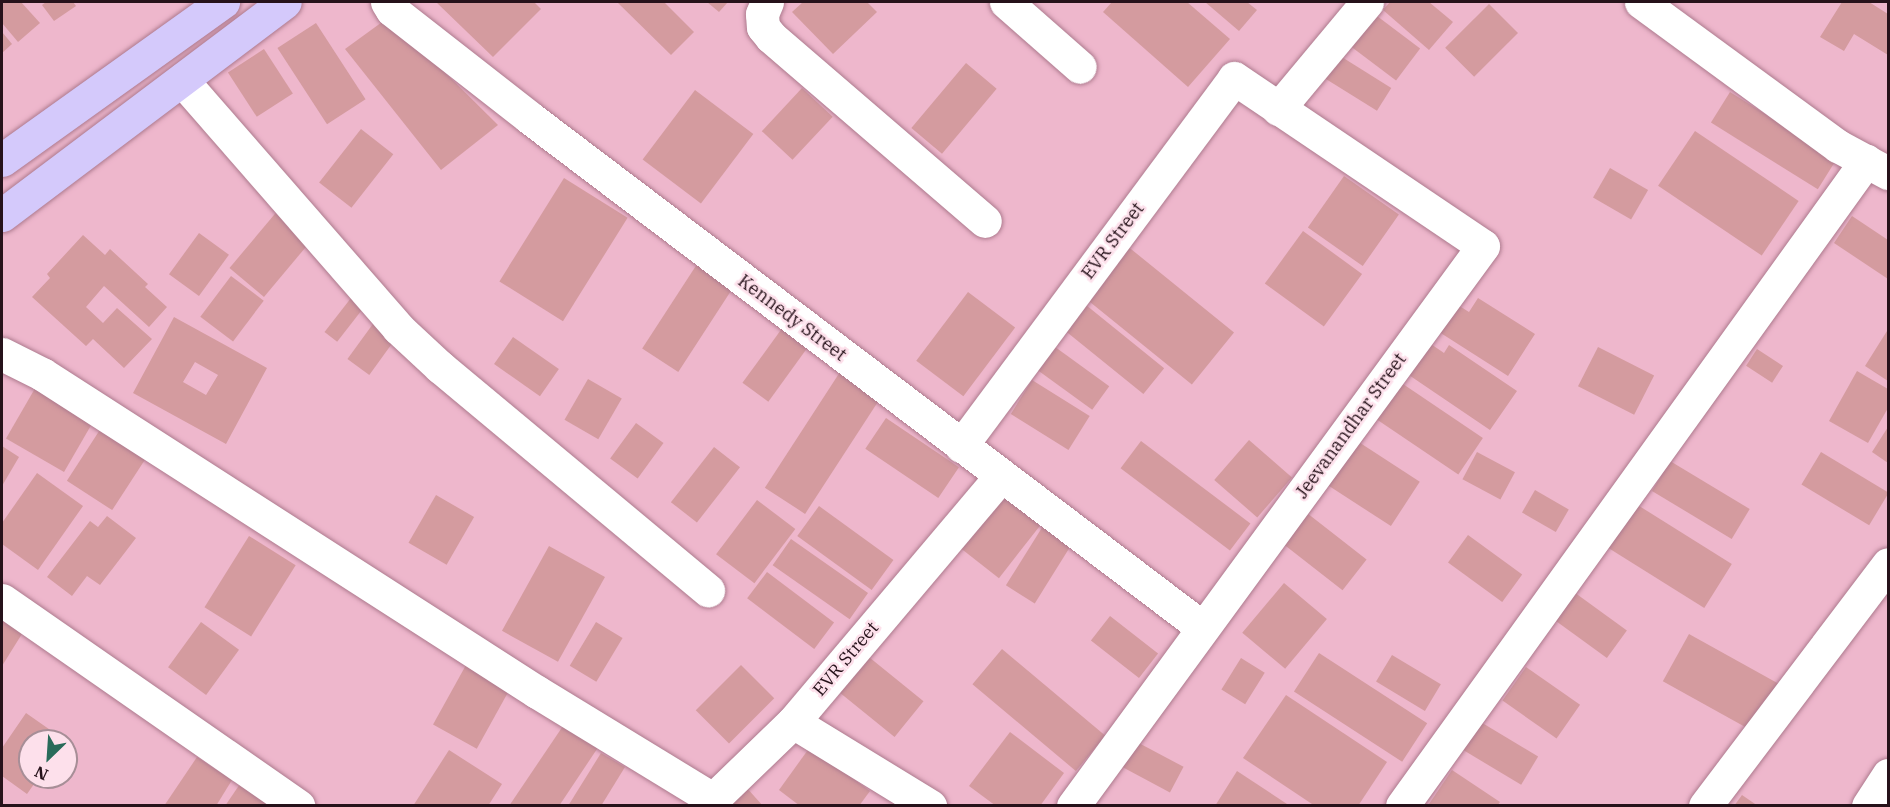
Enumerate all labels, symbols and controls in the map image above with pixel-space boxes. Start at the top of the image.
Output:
street label: EVR Street [1077,199,1149,283]
street label: Kennedy Street [734,270,850,366]
street label: Jeevanandhar Street [1291,349,1411,503]
street label: EVR Street [809,618,883,700]
north arrow [18,729,78,789]
text: N [31,762,51,785]

